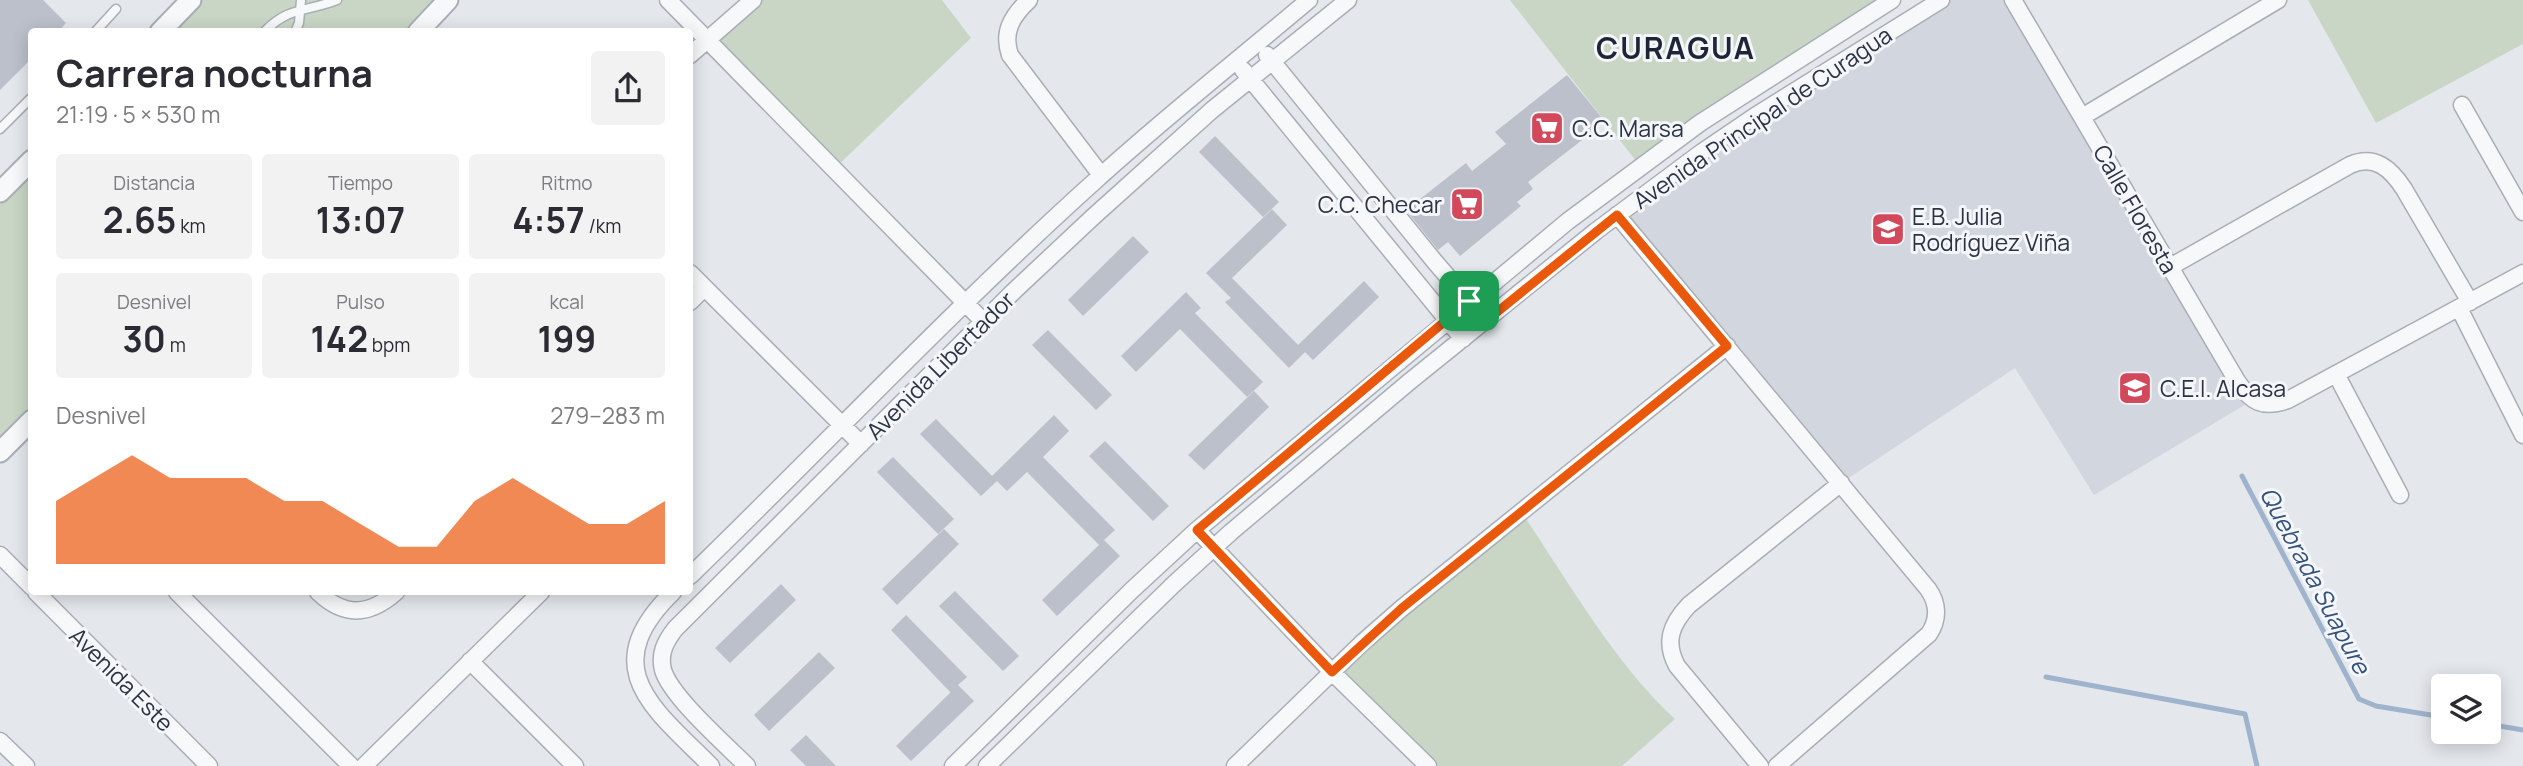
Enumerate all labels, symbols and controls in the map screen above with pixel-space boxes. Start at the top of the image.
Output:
street label: Avenida Principal de Curagua [1626,18,1898,216]
district label: CURAGUA [1596,27,1756,68]
text: Carrera nocturna [56,46,373,98]
button: share [591,51,665,125]
text: 21:19 · 5 × 530 m [56,98,220,130]
supermarket icon: C.C. Marsa [1528,109,1566,147]
place label: C.C. Marsa [1572,112,1684,144]
street label: Calle Floresta [2086,139,2186,279]
text: Distancia [113,170,195,196]
text: Tiempo [328,170,393,196]
text: Ritmo [541,170,592,196]
supermarket icon: C.C. Checar [1448,185,1486,223]
place label: C.C. Checar [1318,188,1442,220]
text: 2.65 [103,196,176,244]
text: 13:07 [316,196,405,244]
text: 4:57 [512,196,585,244]
place label: E.B. Julia Rodríguez Viña [1912,200,2070,258]
school or university icon: E.B. Julia Rodríguez Viña [1869,210,1907,248]
text: km [176,213,206,239]
text: /km [585,213,621,239]
pin [1439,271,1499,331]
icon: arrive [1450,282,1488,320]
street label: Avenida Libertador [859,284,1021,446]
text: Desnivel [117,289,191,315]
text: Pulso [336,289,385,315]
text: kcal [549,289,584,315]
text: 30 [123,315,166,363]
text: 142 [311,315,368,363]
text: 199 [537,315,596,363]
text: m [166,332,186,358]
text: bpm [368,332,410,358]
school or university icon: C.E.I. Alcasa [2116,369,2154,407]
place label: C.E.I. Alcasa [2160,372,2286,404]
text: Desnivel [56,399,146,431]
text: 279–283 m [550,399,665,431]
water label: Quebrada Suapure [2253,481,2380,681]
street label: Avenida Este [63,620,181,738]
map controls [2431,674,2501,744]
button: layers [2431,674,2501,744]

